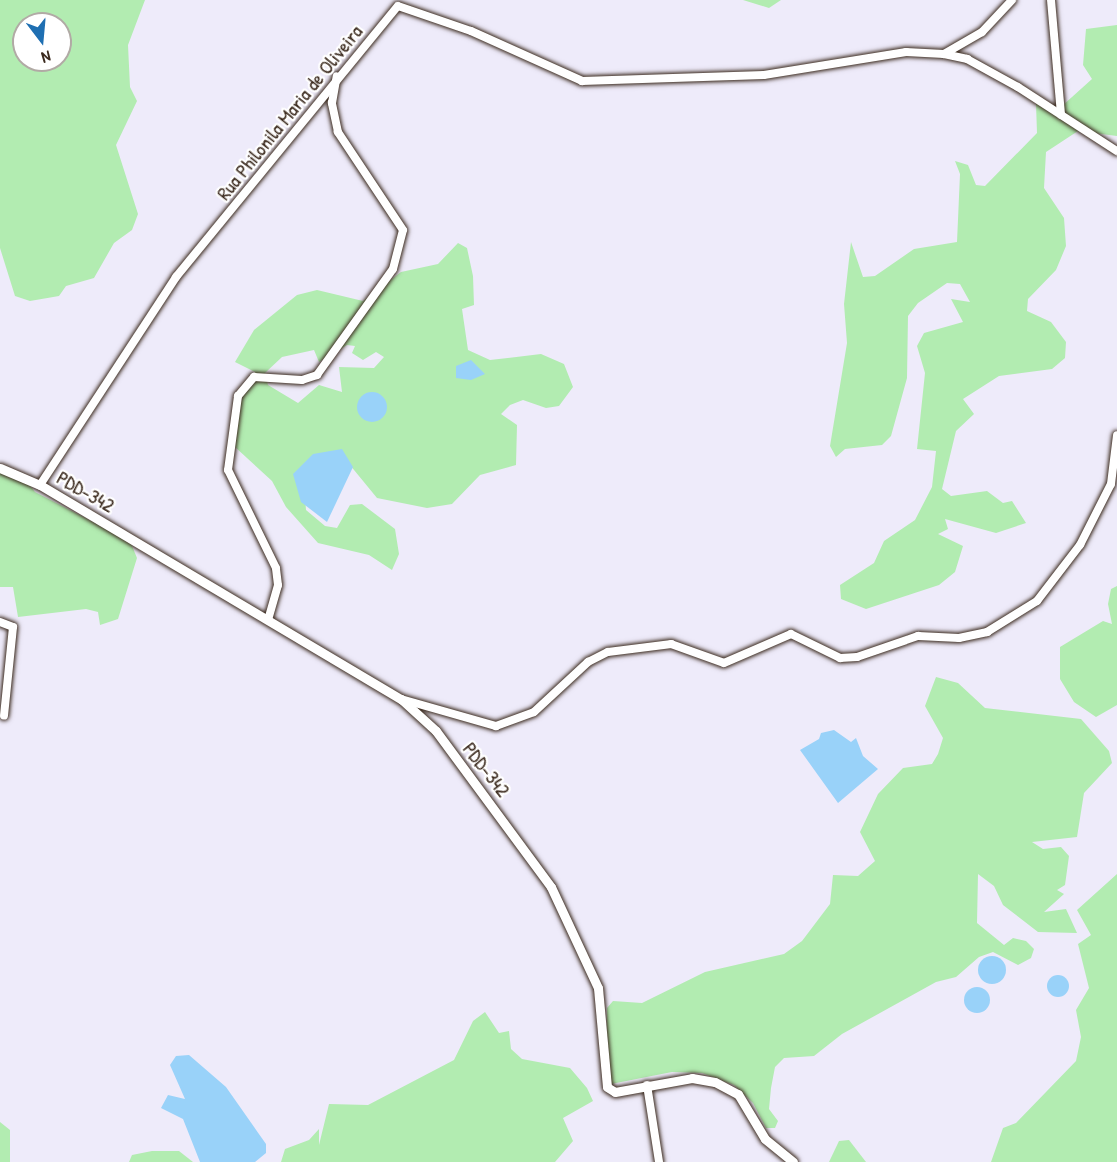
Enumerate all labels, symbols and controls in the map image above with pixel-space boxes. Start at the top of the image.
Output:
north arrow [12,12,72,72]
street label: Rua Philonila Maria de Oliveira [211,20,367,204]
text: N [39,46,54,69]
street label: PDD-342 [53,465,119,517]
street label: PDD-342 [458,737,516,801]

